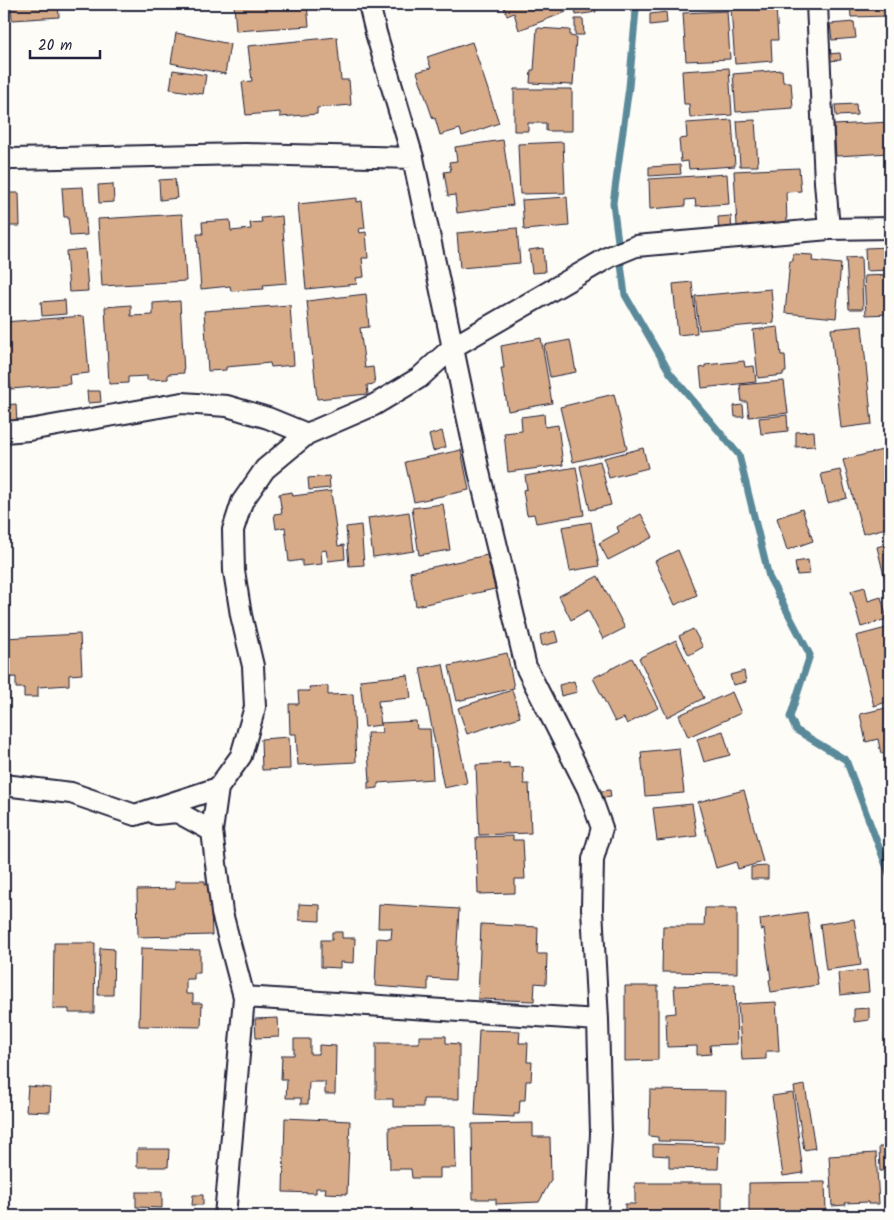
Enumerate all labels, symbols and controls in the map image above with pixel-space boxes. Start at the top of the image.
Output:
scale bar [30,28,100,60]
text: 20 m [38,34,72,58]

